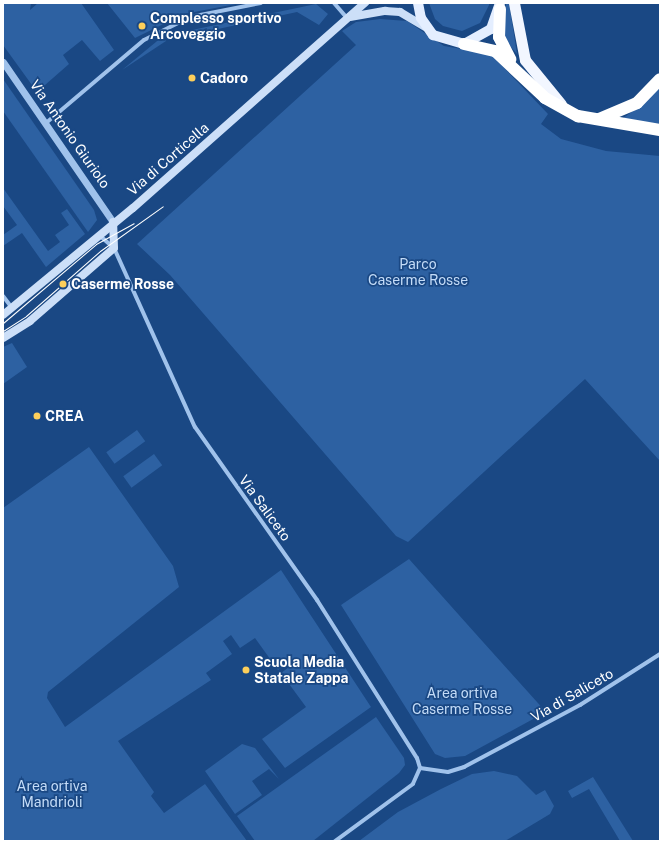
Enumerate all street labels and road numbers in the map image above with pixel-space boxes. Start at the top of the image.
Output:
street label: Via Antonio Giuriolo [26,77,114,191]
street label: Via di Corticella [124,119,212,199]
street label: Via Saliceto [236,472,294,544]
street label: Via di Saliceto [528,665,616,725]

